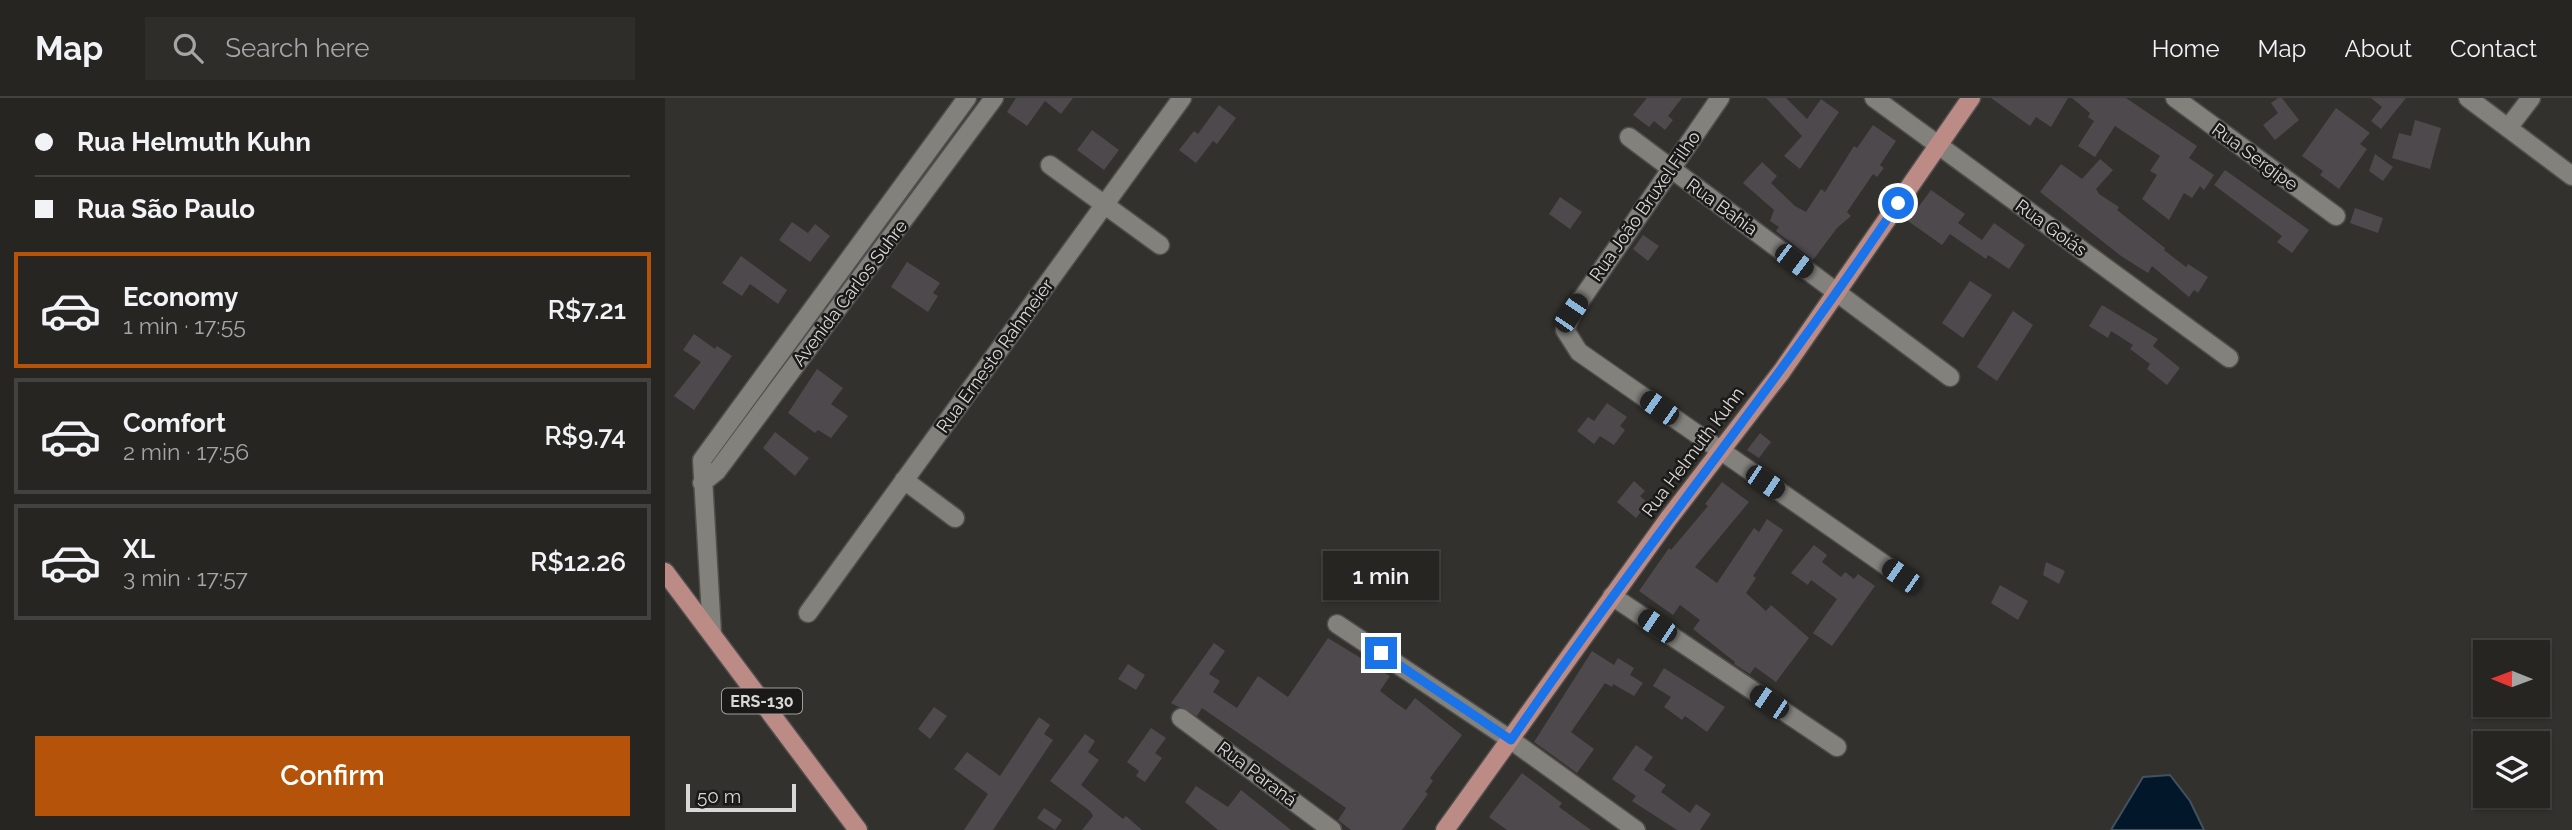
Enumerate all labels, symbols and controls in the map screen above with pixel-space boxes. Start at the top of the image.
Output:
search box [145,17,635,80]
text: Map [35,29,103,68]
icon: search [169,29,207,67]
text: Search here [225,33,370,63]
text: Home [2152,34,2220,63]
text: Map [2258,34,2306,63]
text: About [2344,34,2412,63]
text: Contact [2450,34,2537,63]
street label: Rua Sergipe [2208,118,2303,195]
street label: Rua João Bruxel Filho [1585,126,1704,285]
text: Rua Helmuth Kuhn [77,127,311,157]
street label: Rua Bahia [1683,174,1762,239]
route start [1882,187,1914,219]
text: Rua São Paulo [77,194,255,224]
street label: Rua Goiás [2012,195,2091,261]
street label: Avenida Carlos Suhre [788,215,912,370]
car [1771,240,1818,282]
street label: Rua Ernesto Rahmeier [932,274,1058,437]
icon: car [39,279,102,342]
text: Economy [123,282,238,312]
car [1551,290,1592,336]
text: R$7.21 [548,295,626,325]
text: 1 min · 17:55 [123,312,246,339]
street label: Rua Helmuth Kuhn [1637,383,1748,521]
car [1636,387,1683,429]
icon: car [39,405,102,468]
text: Comfort [123,408,226,438]
text: R$9.74 [544,421,626,451]
text: 2 min · 17:56 [123,438,249,465]
car [1742,462,1789,502]
icon: car [39,531,102,594]
text: XL [123,534,155,564]
text: R$12.26 [530,547,626,577]
callout: 1 min [1323,552,1439,601]
car [1878,555,1925,597]
text: 1 min [1352,562,1410,589]
text: 3 min · 17:57 [123,564,248,591]
car [1634,606,1681,646]
route end [1365,637,1397,669]
north arrow [2473,640,2550,718]
map controls [2473,640,2550,808]
car [1746,682,1793,722]
road number: ERS-130 [722,688,802,714]
button: layers [2473,731,2550,808]
button: Confirm [35,736,630,816]
street label: Rua Paraná [1213,737,1301,810]
scale bar [686,781,796,813]
text: 50 m [697,785,741,807]

